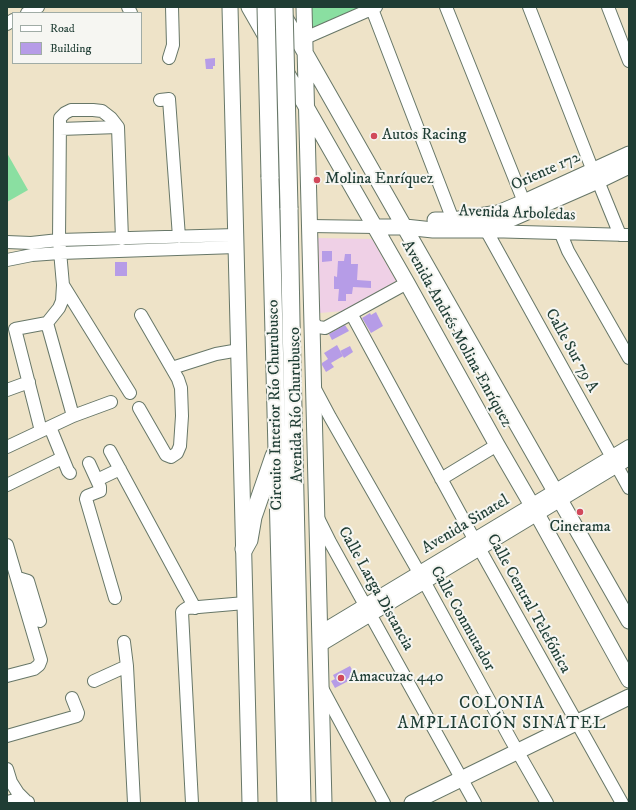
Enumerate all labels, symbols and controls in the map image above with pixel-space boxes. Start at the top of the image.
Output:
legend [12,12,142,64]
text: Road [50,21,75,36]
text: Building [50,41,91,56]
place label: Autos Racing [382,126,466,146]
marker: Autos Racing [369,131,379,141]
street label: Oriente 172 [508,148,584,196]
place label: Molina Enríquez [325,170,434,190]
marker: Molina Enríquez [312,175,322,185]
street label: Avenida Arboledas [458,202,576,226]
street label: Avenida Andrés Molina Enríquez [397,237,515,431]
street label: Circuito Interior Río Churubusco [265,299,287,511]
street label: Calle Sur 79 A [540,306,602,396]
street label: Avenida Río Churubusco [286,327,308,483]
street label: Avenida Sinatel [419,491,513,559]
marker: Cinerama [575,507,585,517]
place label: Cinerama [549,518,611,538]
street label: Calle Larga Distancia [333,524,417,654]
street label: Calle Central Telefónica [482,531,574,677]
street label: Calle Conmutador [425,563,499,675]
place label: Amacuzac 440 [349,668,444,688]
marker: Amacuzac 440 [336,673,346,683]
district label: COLONIA AMPLIACIÓN SINATEL [398,694,606,734]

